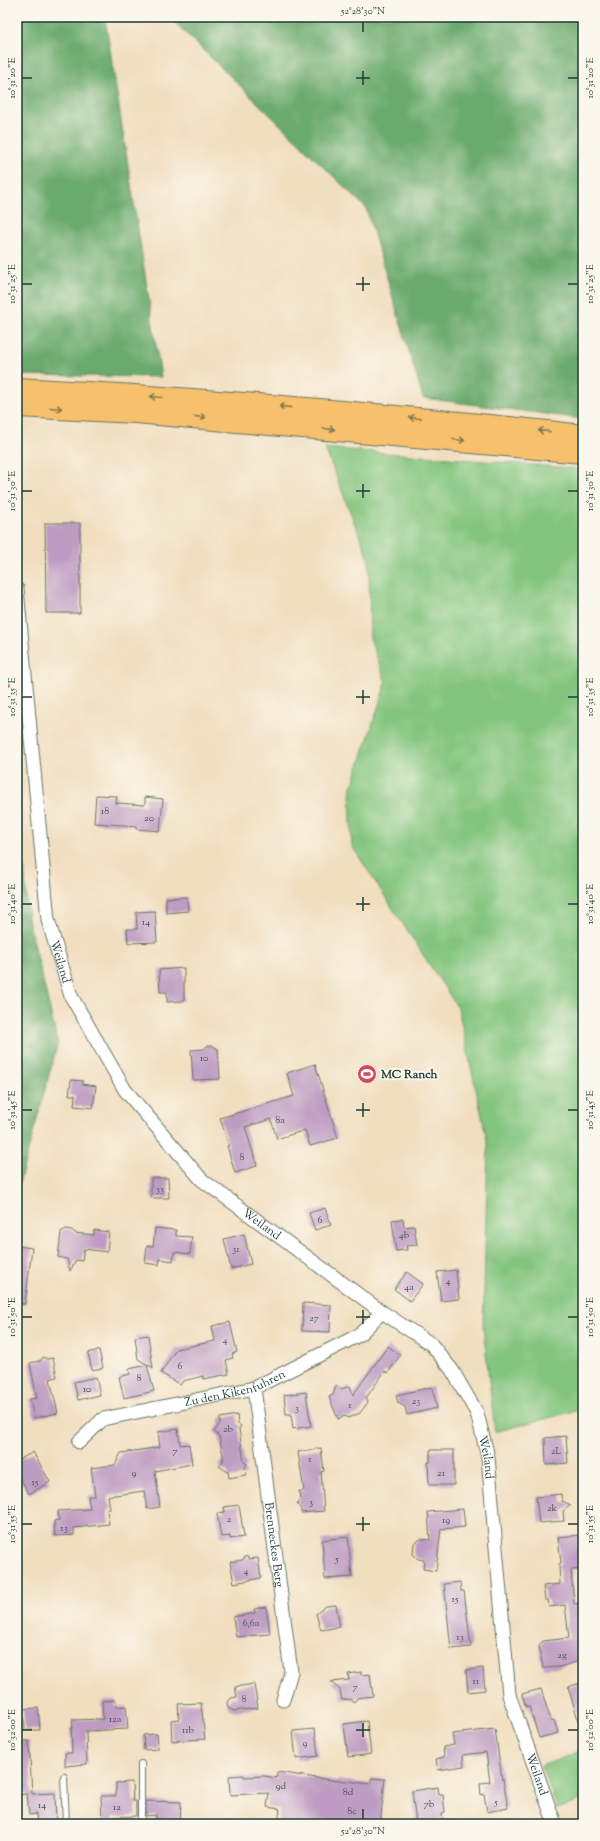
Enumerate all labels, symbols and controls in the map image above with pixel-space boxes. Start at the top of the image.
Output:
text: 52°28'30"N [340,4,385,19]
text: 10°31'20"E [5,58,20,98]
text: 10°31'20"E [583,58,598,98]
text: 10°31'25"E [5,264,20,304]
text: 10°31'25"E [583,264,598,304]
one-way arrow [150,393,163,400]
one-way arrow [49,404,62,412]
one-way arrow [279,404,292,411]
one-way arrow [193,414,206,421]
one-way arrow [409,415,422,422]
one-way arrow [322,425,335,432]
one-way arrow [538,428,551,435]
one-way arrow [452,436,465,444]
text: 10°31'30"E [5,471,20,511]
text: 10°31'30"E [583,471,598,511]
text: 10°31'35"E [5,678,20,716]
text: 10°31'35"E [583,678,598,716]
house number: 18 [101,804,109,819]
house number: 20 [144,811,154,826]
text: 10°31'40"E [5,884,20,924]
text: 10°31'40"E [583,884,598,924]
house number: 14 [142,915,150,930]
street label: Weiland [45,938,75,986]
house number: 10 [200,1051,208,1066]
sports icon: MC Ranch [356,1063,378,1085]
place label: MC Ranch [380,1066,439,1084]
text: 10°31'45"E [5,1091,20,1129]
text: 10°31'45"E [583,1091,598,1129]
house number: 8a [275,1113,285,1128]
house number: 8 [240,1150,245,1165]
house number: 33 [156,1182,164,1197]
street label: Weiland [238,1205,284,1245]
house number: 6 [318,1213,323,1228]
house number: 4b [399,1228,410,1243]
house number: 31 [232,1242,240,1257]
house number: 4 [445,1274,451,1289]
house number: 4a [404,1280,414,1295]
text: 10°31'50"E [5,1297,20,1337]
text: 10°31'50"E [583,1297,598,1337]
house number: 27 [309,1311,319,1326]
house number: 4 [222,1333,228,1348]
house number: 6 [178,1359,183,1374]
street label: Zu den Kikenfuhren [183,1366,289,1412]
house number: 8 [137,1371,142,1386]
house number: 10 [83,1382,91,1397]
house number: 23 [412,1394,420,1409]
house number: 1 [348,1398,352,1413]
house number: 3 [295,1401,299,1416]
house number: 2b [223,1422,234,1437]
street label: Weiland [473,1434,498,1480]
house number: 7 [172,1444,178,1459]
house number: 2L [551,1444,561,1459]
house number: 1 [308,1452,312,1467]
house number: 9 [132,1466,137,1481]
house number: 21 [437,1466,446,1481]
house number: 15 [32,1475,39,1490]
house number: 3 [309,1495,313,1510]
street label: Brenneckes Berg [259,1501,288,1588]
house number: 2k [547,1501,558,1516]
text: 10°31'55"E [5,1505,20,1543]
text: 10°31'55"E [583,1505,598,1543]
house number: 2 [227,1512,232,1527]
house number: 19 [442,1513,450,1528]
house number: 13 [60,1521,68,1536]
house number: 5 [334,1552,339,1567]
house number: 4 [243,1564,249,1579]
house number: 15 [452,1592,459,1607]
house number: 6,6a [243,1616,260,1631]
house number: 13 [456,1630,464,1645]
house number: 2g [557,1648,567,1663]
house number: 11 [473,1674,480,1689]
house number: 7 [352,1680,358,1695]
house number: 8 [242,1692,247,1707]
text: 10°32'00"E [5,1709,20,1751]
text: 10°32'00"E [583,1709,598,1751]
house number: 12a [109,1712,122,1727]
house number: 11b [182,1723,195,1738]
house number: 9 [303,1736,308,1751]
street label: Weiland [520,1751,552,1798]
house number: 9d [276,1779,287,1794]
house number: 8d [343,1785,354,1800]
house number: 5 [493,1795,498,1810]
house number: 7b [424,1797,435,1812]
house number: 14 [38,1798,46,1813]
house number: 12 [113,1800,121,1815]
house number: 8c [347,1804,357,1819]
text: 52°28'30"N [340,1824,385,1839]

